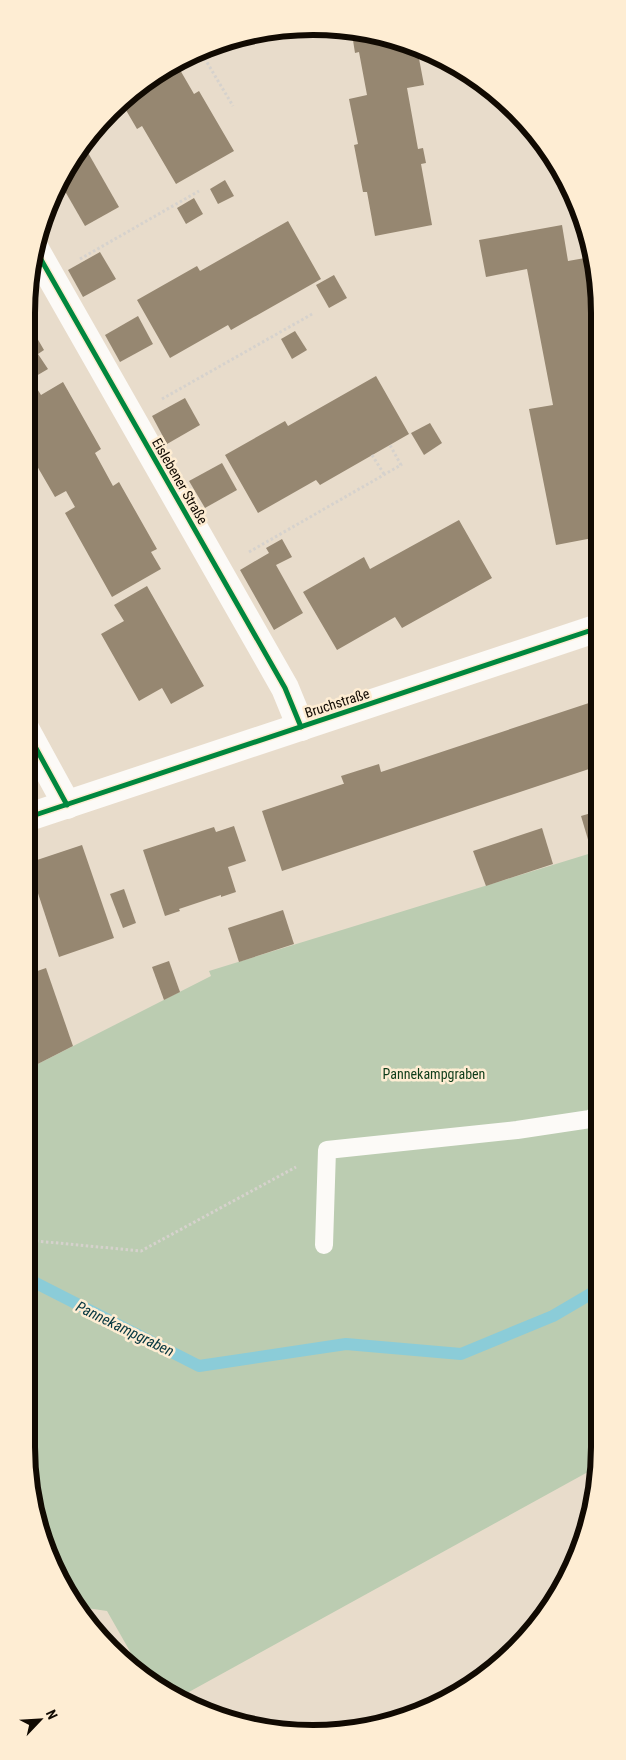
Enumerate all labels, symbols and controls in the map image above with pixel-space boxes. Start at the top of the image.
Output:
street label: Eislebener Straße [149,435,211,527]
street label: Bruchstraße [303,685,372,721]
park label: Pannekampgraben [383,1066,485,1082]
water label: Pannekampgraben [73,1297,177,1361]
north arrow [15,1695,65,1745]
text: N [43,1707,61,1722]

